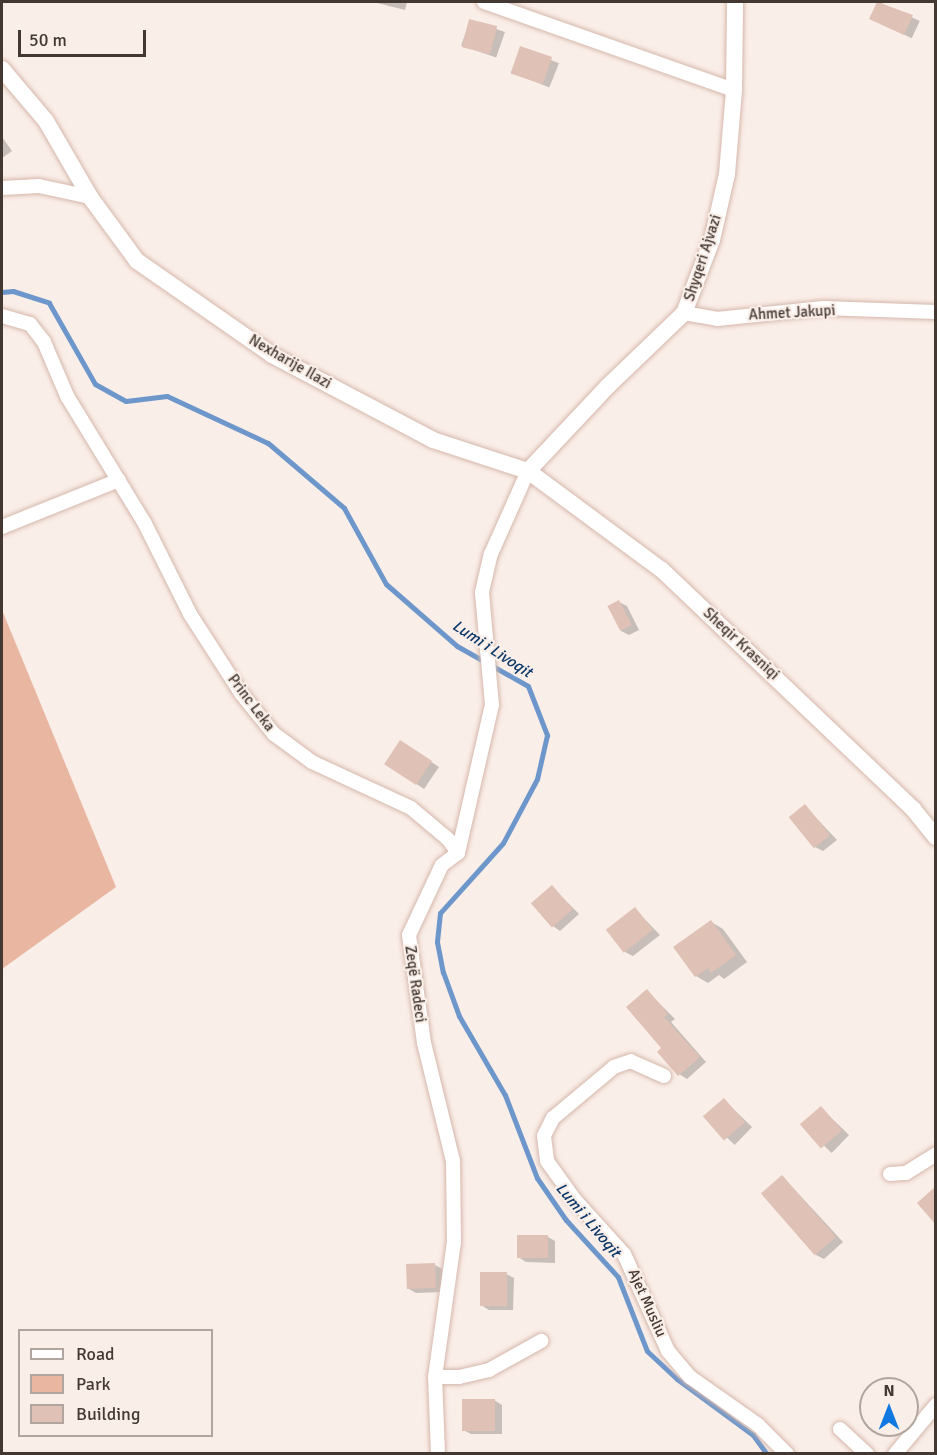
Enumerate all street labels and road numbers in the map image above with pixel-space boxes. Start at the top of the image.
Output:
street label: Shyqeri Ajvazi [681,212,725,304]
street label: Ahmet Jakupi [748,302,836,324]
street label: Nexharije Ilazi [245,331,335,393]
street label: Sheqir Krasniqi [699,604,783,684]
street label: Princ Leka [224,671,278,735]
street label: Zeqë Radeci [401,944,429,1024]
street label: Ajet Musliu [624,1266,670,1340]

